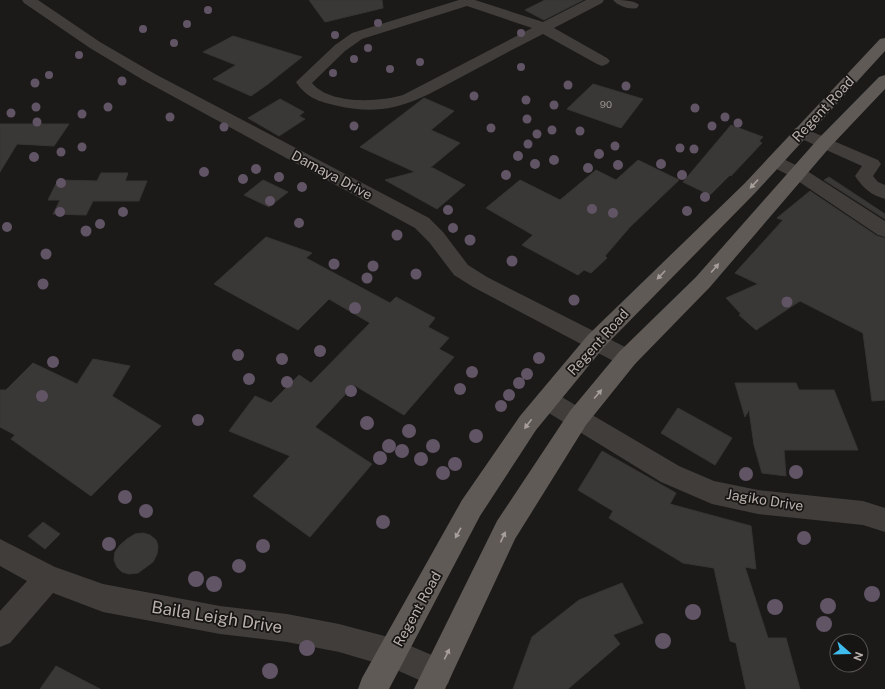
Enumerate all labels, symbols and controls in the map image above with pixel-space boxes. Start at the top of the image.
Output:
street label: Regent Road [789,73,857,145]
house number: 90 [600,98,612,110]
street label: Damaya Drive [289,147,375,203]
one-way arrow [749,179,759,189]
one-way arrow [710,263,719,273]
one-way arrow [656,270,666,280]
street label: Regent Road [564,306,632,378]
one-way arrow [593,388,602,399]
one-way arrow [524,418,532,429]
street label: Jagiko Drive [725,486,805,514]
one-way arrow [454,527,461,539]
one-way arrow [500,531,506,543]
street label: Regent Road [390,569,444,649]
street label: Baila Leigh Drive [150,597,284,637]
north arrow [829,633,869,673]
one-way arrow [444,648,450,660]
text: N [851,650,866,663]

